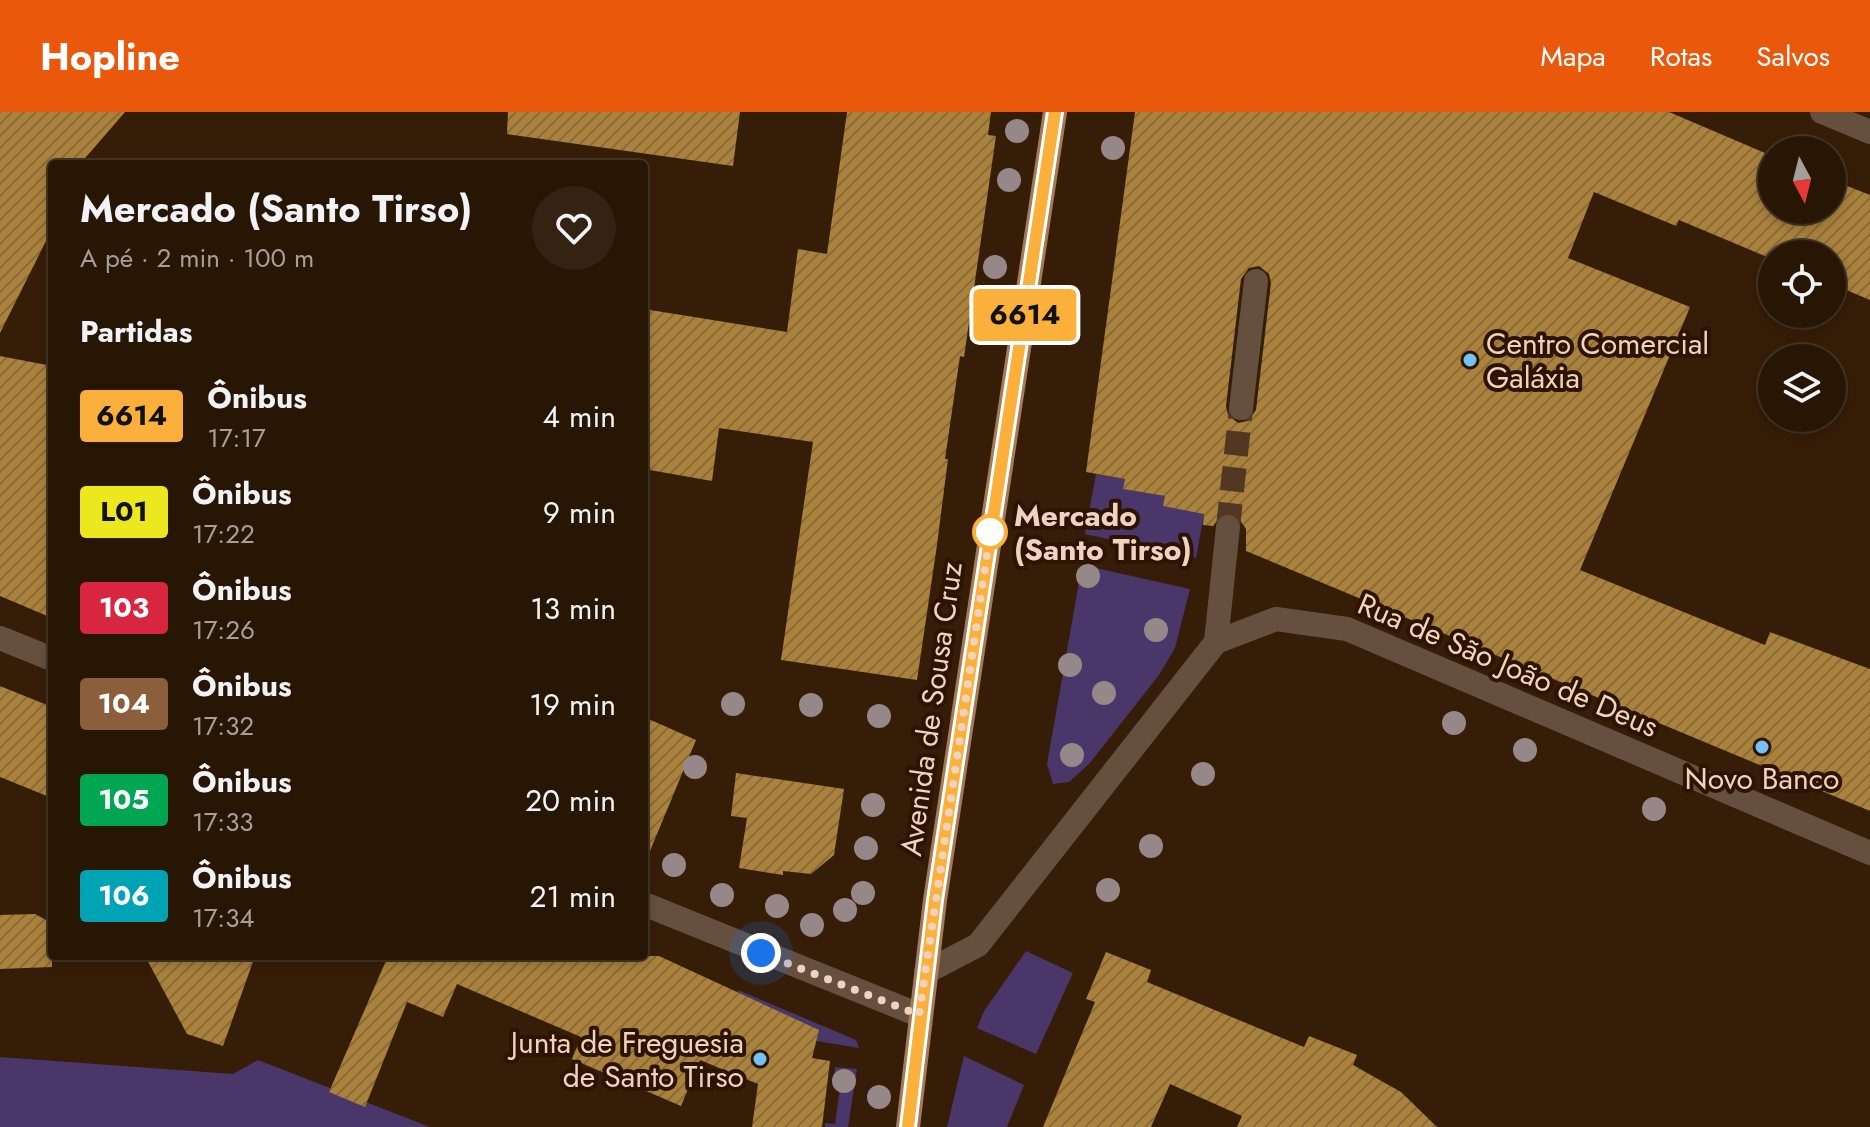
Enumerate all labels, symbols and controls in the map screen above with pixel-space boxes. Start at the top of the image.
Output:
text: Hopline [40,29,180,84]
text: Mapa [1540,36,1606,77]
text: Rotas [1650,36,1712,77]
text: Salvos [1756,36,1830,77]
north arrow [1758,136,1846,224]
map controls [1758,136,1846,432]
text: Mercado (Santo Tirso) [80,181,472,236]
button: heart [532,186,616,270]
text: A pé · 2 min · 100 m [80,239,314,277]
button: locate [1758,240,1846,328]
line badge: 6614 [969,289,1081,341]
text: 6614 [989,294,1061,335]
text: Partidas [80,310,192,353]
place label: Centro Comercial Galáxia [1486,322,1709,399]
button: layers [1758,344,1846,432]
marker: Centro Comercial Galáxia [1461,351,1479,369]
text: Ônibus [207,376,307,419]
text: 6614 [96,395,167,436]
text: 4 min [543,395,616,438]
text: 17:17 [207,419,266,457]
text: Ônibus [192,472,292,515]
text: L01 [100,491,148,532]
text: 9 min [543,491,616,534]
place label: Mercado (Santo Tirso) [1014,494,1192,571]
text: 17:22 [192,515,255,553]
marker: Mercado (Santo Tirso) [973,515,1007,549]
street label: Avenida de Sousa Cruz [889,559,973,859]
text: Ônibus [192,568,292,611]
street label: Rua de São João de Deus [1351,582,1665,748]
text: 103 [99,587,149,628]
text: 13 min [530,587,616,630]
text: 17:26 [192,611,255,649]
text: Ônibus [192,664,292,707]
text: 104 [98,683,150,724]
text: 19 min [529,683,616,726]
text: 17:32 [192,707,254,745]
marker: Novo Banco [1753,738,1771,756]
place label: Novo Banco [1685,757,1839,800]
text: Ônibus [192,760,292,803]
text: 105 [99,779,149,820]
text: 20 min [525,779,616,822]
text: 17:33 [192,803,254,841]
text: Ônibus [192,856,292,899]
text: 106 [98,875,150,916]
text: 21 min [529,875,616,918]
text: 17:34 [192,899,255,937]
your location [741,933,781,973]
place label: Junta de Freguesia de Santo Tirso [507,1021,744,1098]
marker: Junta de Freguesia de Santo Tirso [751,1050,769,1068]

